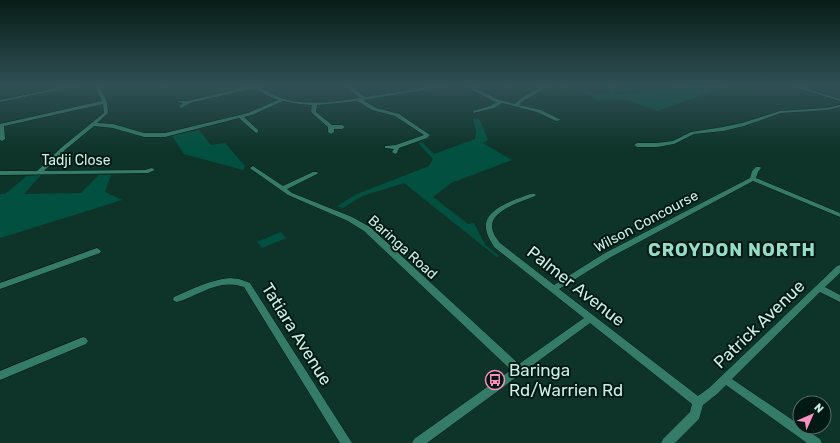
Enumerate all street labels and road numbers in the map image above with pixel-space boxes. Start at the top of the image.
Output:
street label: Tadji Close [42,152,111,169]
street label: Wilson Concourse [591,187,701,256]
street label: Baringa Road [365,212,441,283]
street label: Palmer Avenue [523,242,629,330]
street label: Patrick Avenue [709,276,809,372]
street label: Tatiara Avenue [258,279,336,389]

